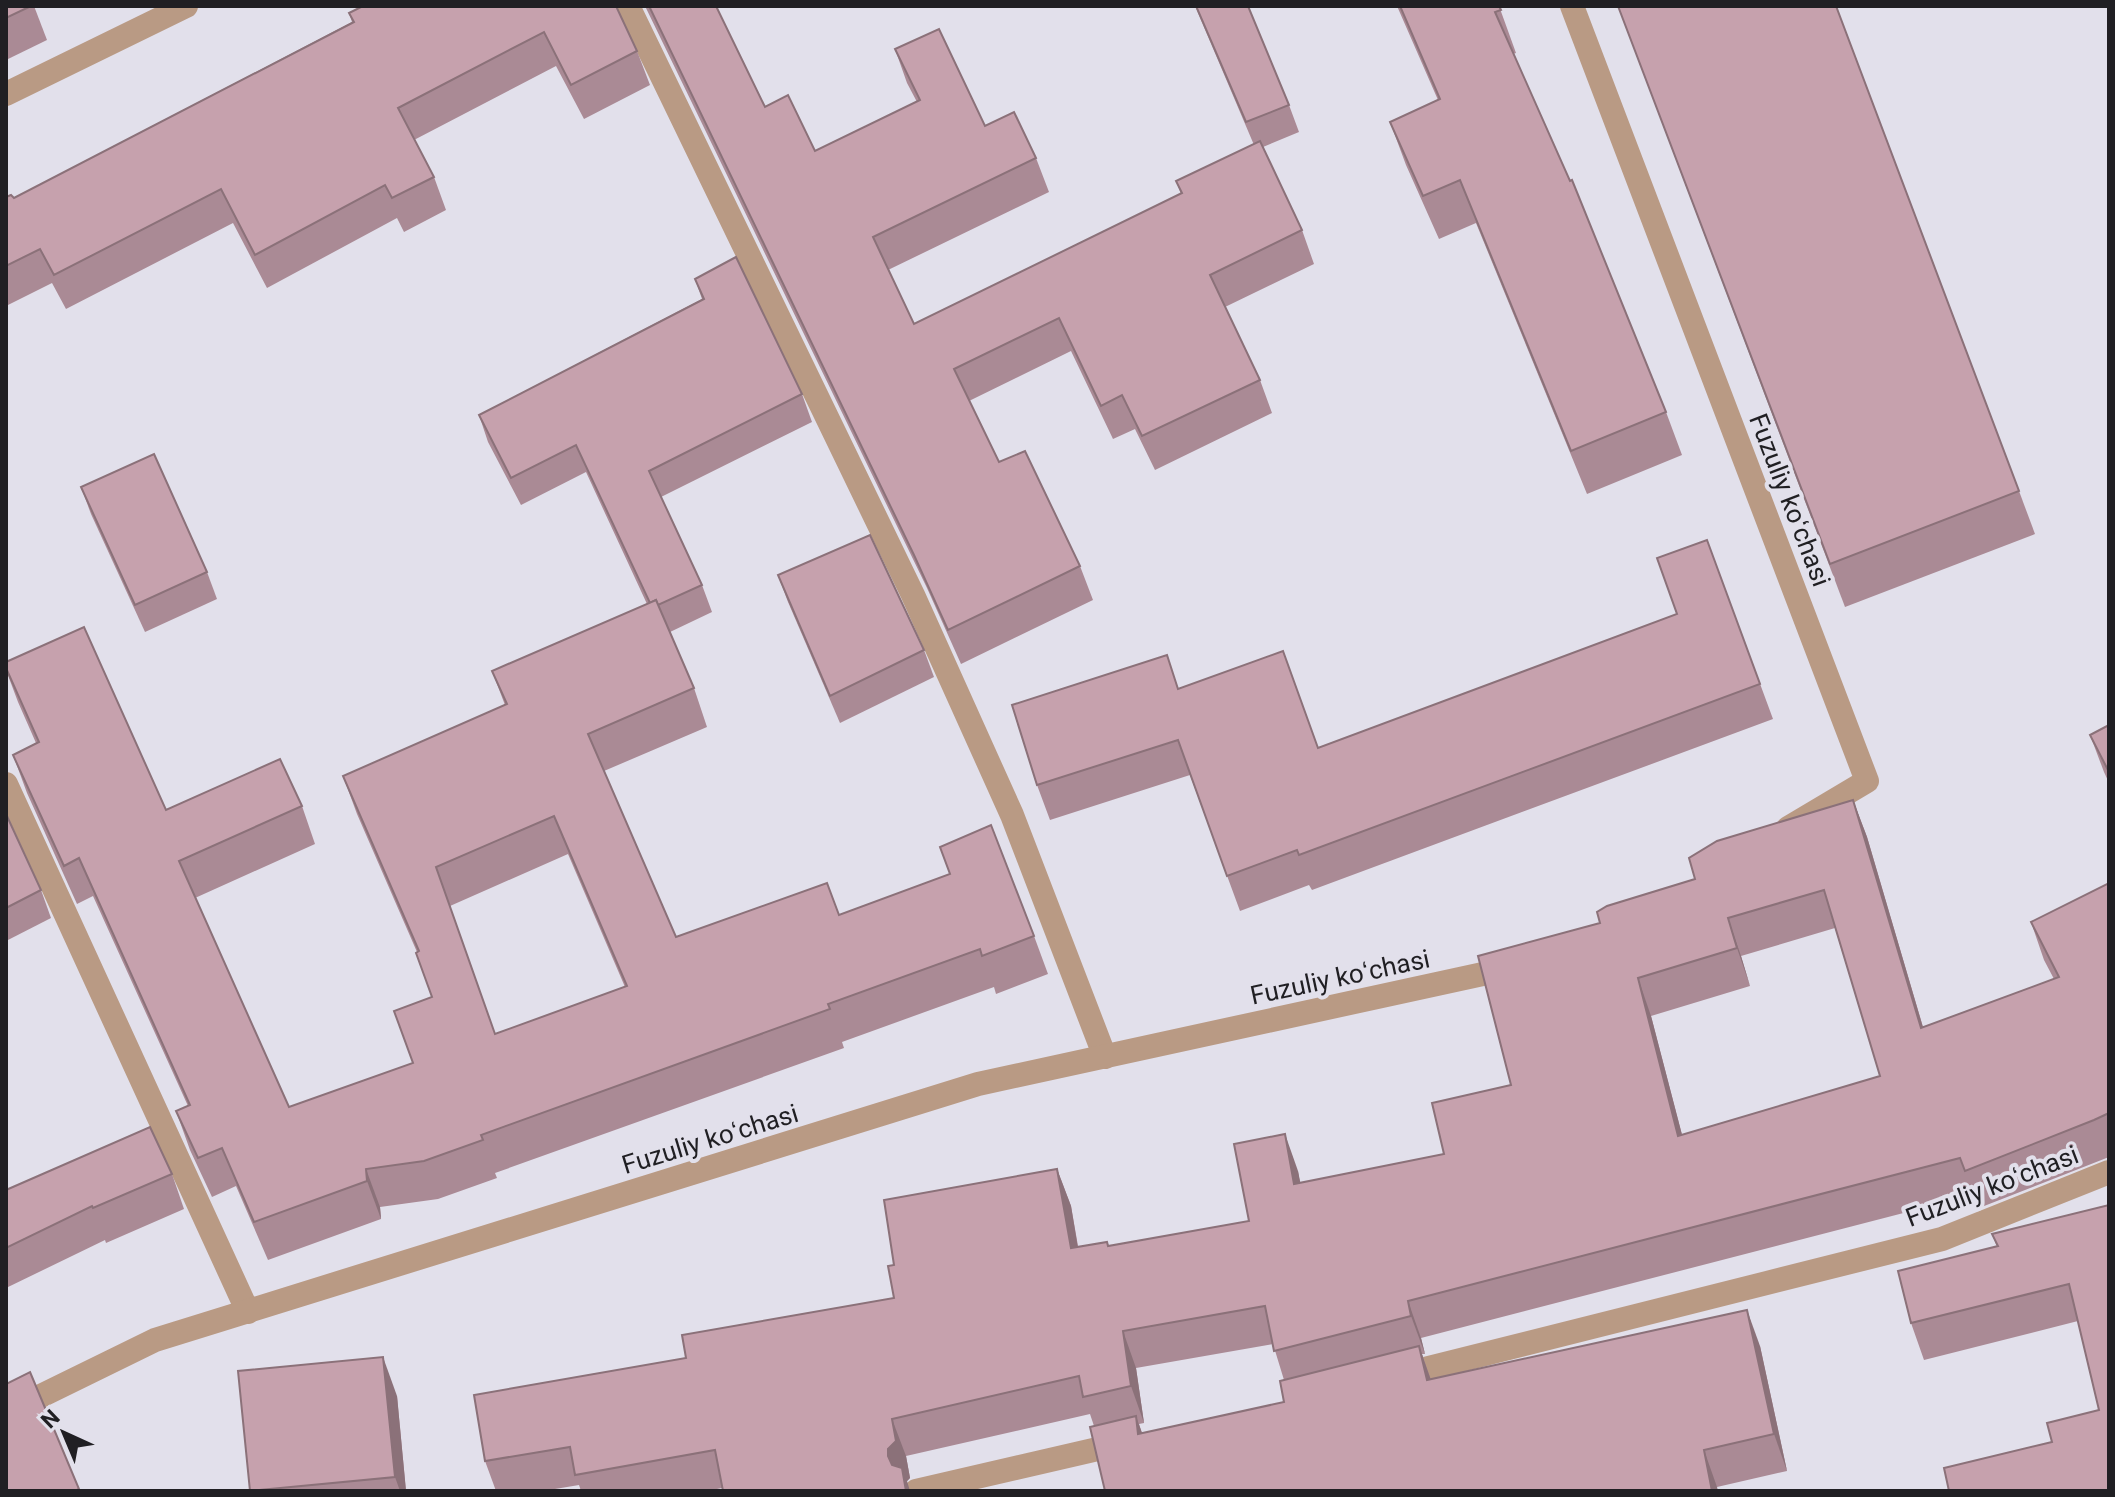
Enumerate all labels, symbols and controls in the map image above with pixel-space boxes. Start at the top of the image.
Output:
street label: Fuzuliy koʻchasi [1743,409,1837,591]
street label: Fuzuliy koʻchasi [1248,943,1432,1011]
street label: Fuzuliy koʻchasi [618,1098,802,1180]
street label: Fuzuliy koʻchasi [1901,1139,2083,1233]
north arrow [24,1393,104,1473]
text: N [36,1405,65,1433]

